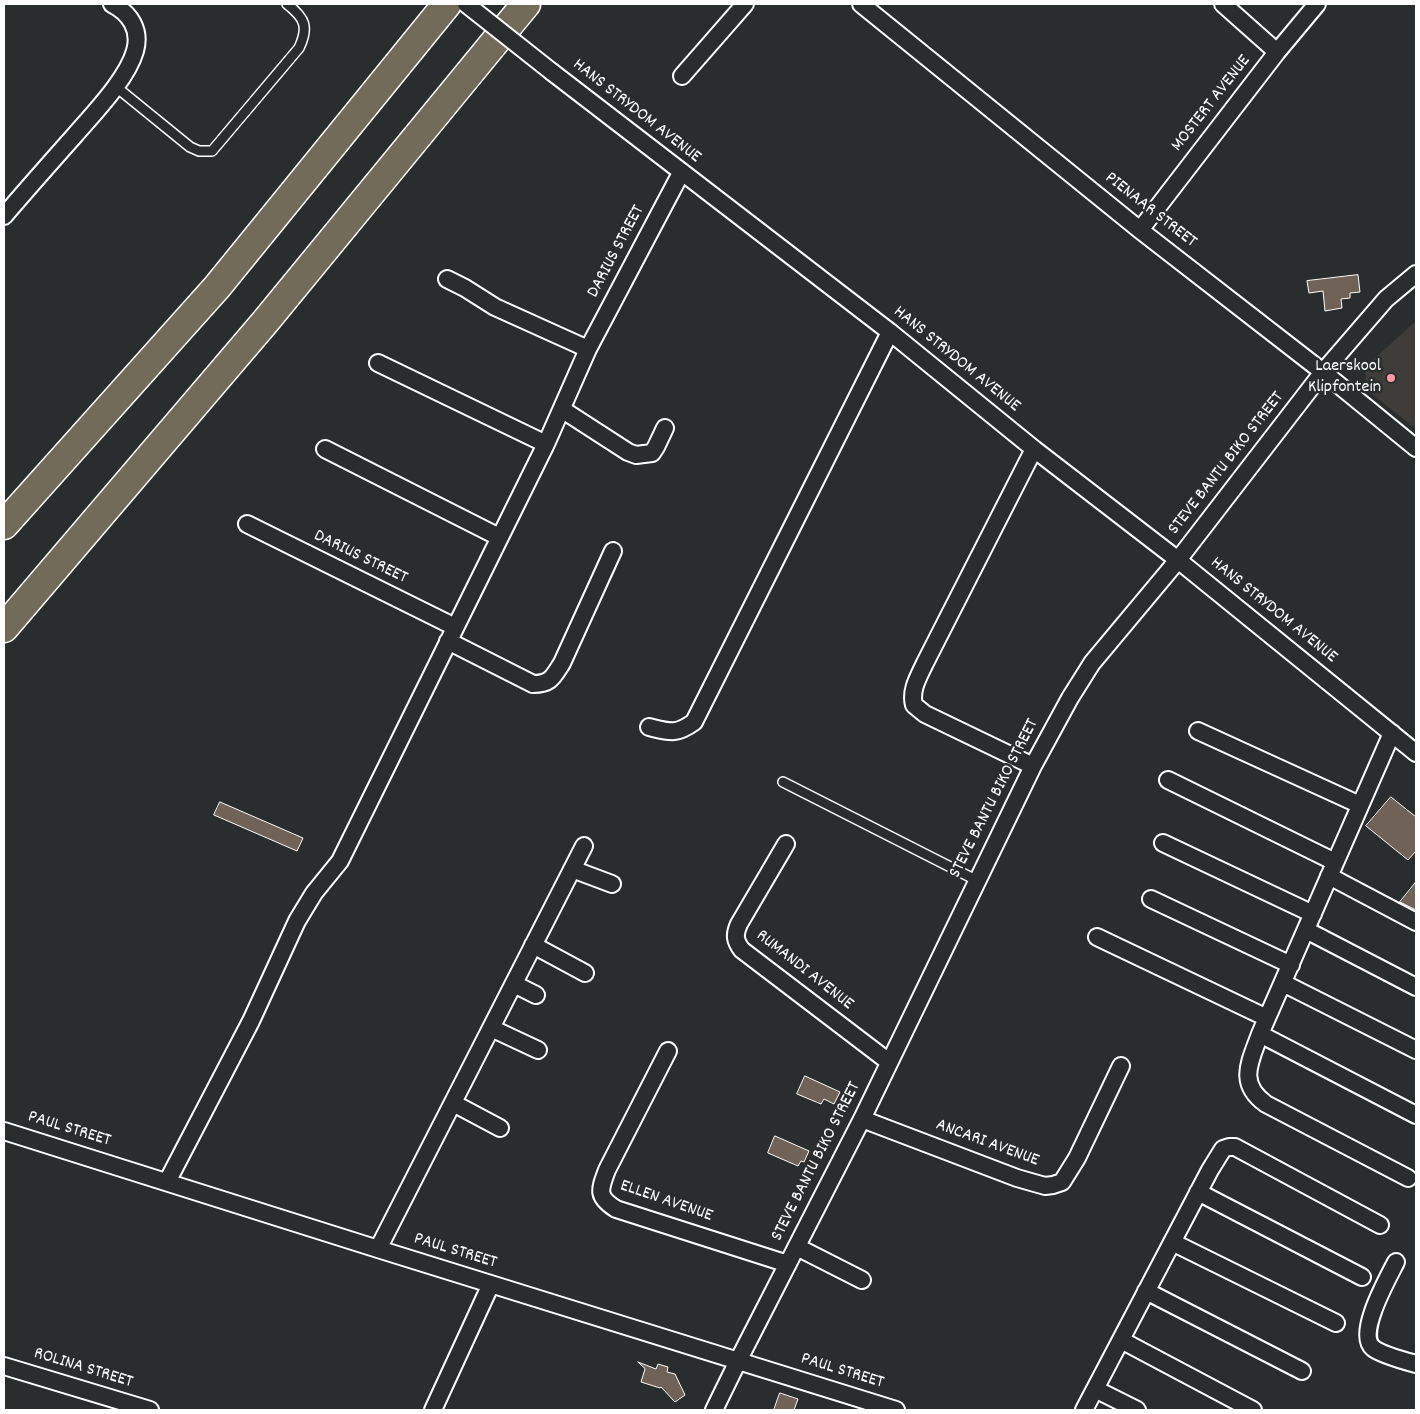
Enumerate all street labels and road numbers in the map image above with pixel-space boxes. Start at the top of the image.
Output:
street label: MOSTERT AVENUE [1168,51,1256,157]
street label: HANS STRYDOM AVENUE [567,55,705,169]
street label: PIENAAR STREET [1100,168,1200,254]
street label: DARIUS STREET [584,202,650,302]
street label: HANS STRYDOM AVENUE [888,302,1024,418]
street label: STEVE BANTU BIKO STREET [1164,388,1290,540]
street label: DARIUS STREET [310,526,410,590]
street label: HANS STRYDOM AVENUE [1205,553,1341,669]
street label: STEVE BANTU BIKO STREET [945,716,1045,882]
street label: RUMANDI AVENUE [751,926,857,1016]
street label: STEVE BANTU BIKO STREET [767,1079,867,1245]
street label: PAUL STREET [25,1107,113,1153]
street label: ANCARI AVENUE [932,1115,1042,1173]
street label: ELLEN AVENUE [617,1176,715,1228]
street label: PAUL STREET [411,1229,499,1275]
street label: ROLINA STREET [31,1344,135,1394]
street label: PAUL STREET [798,1349,886,1395]

